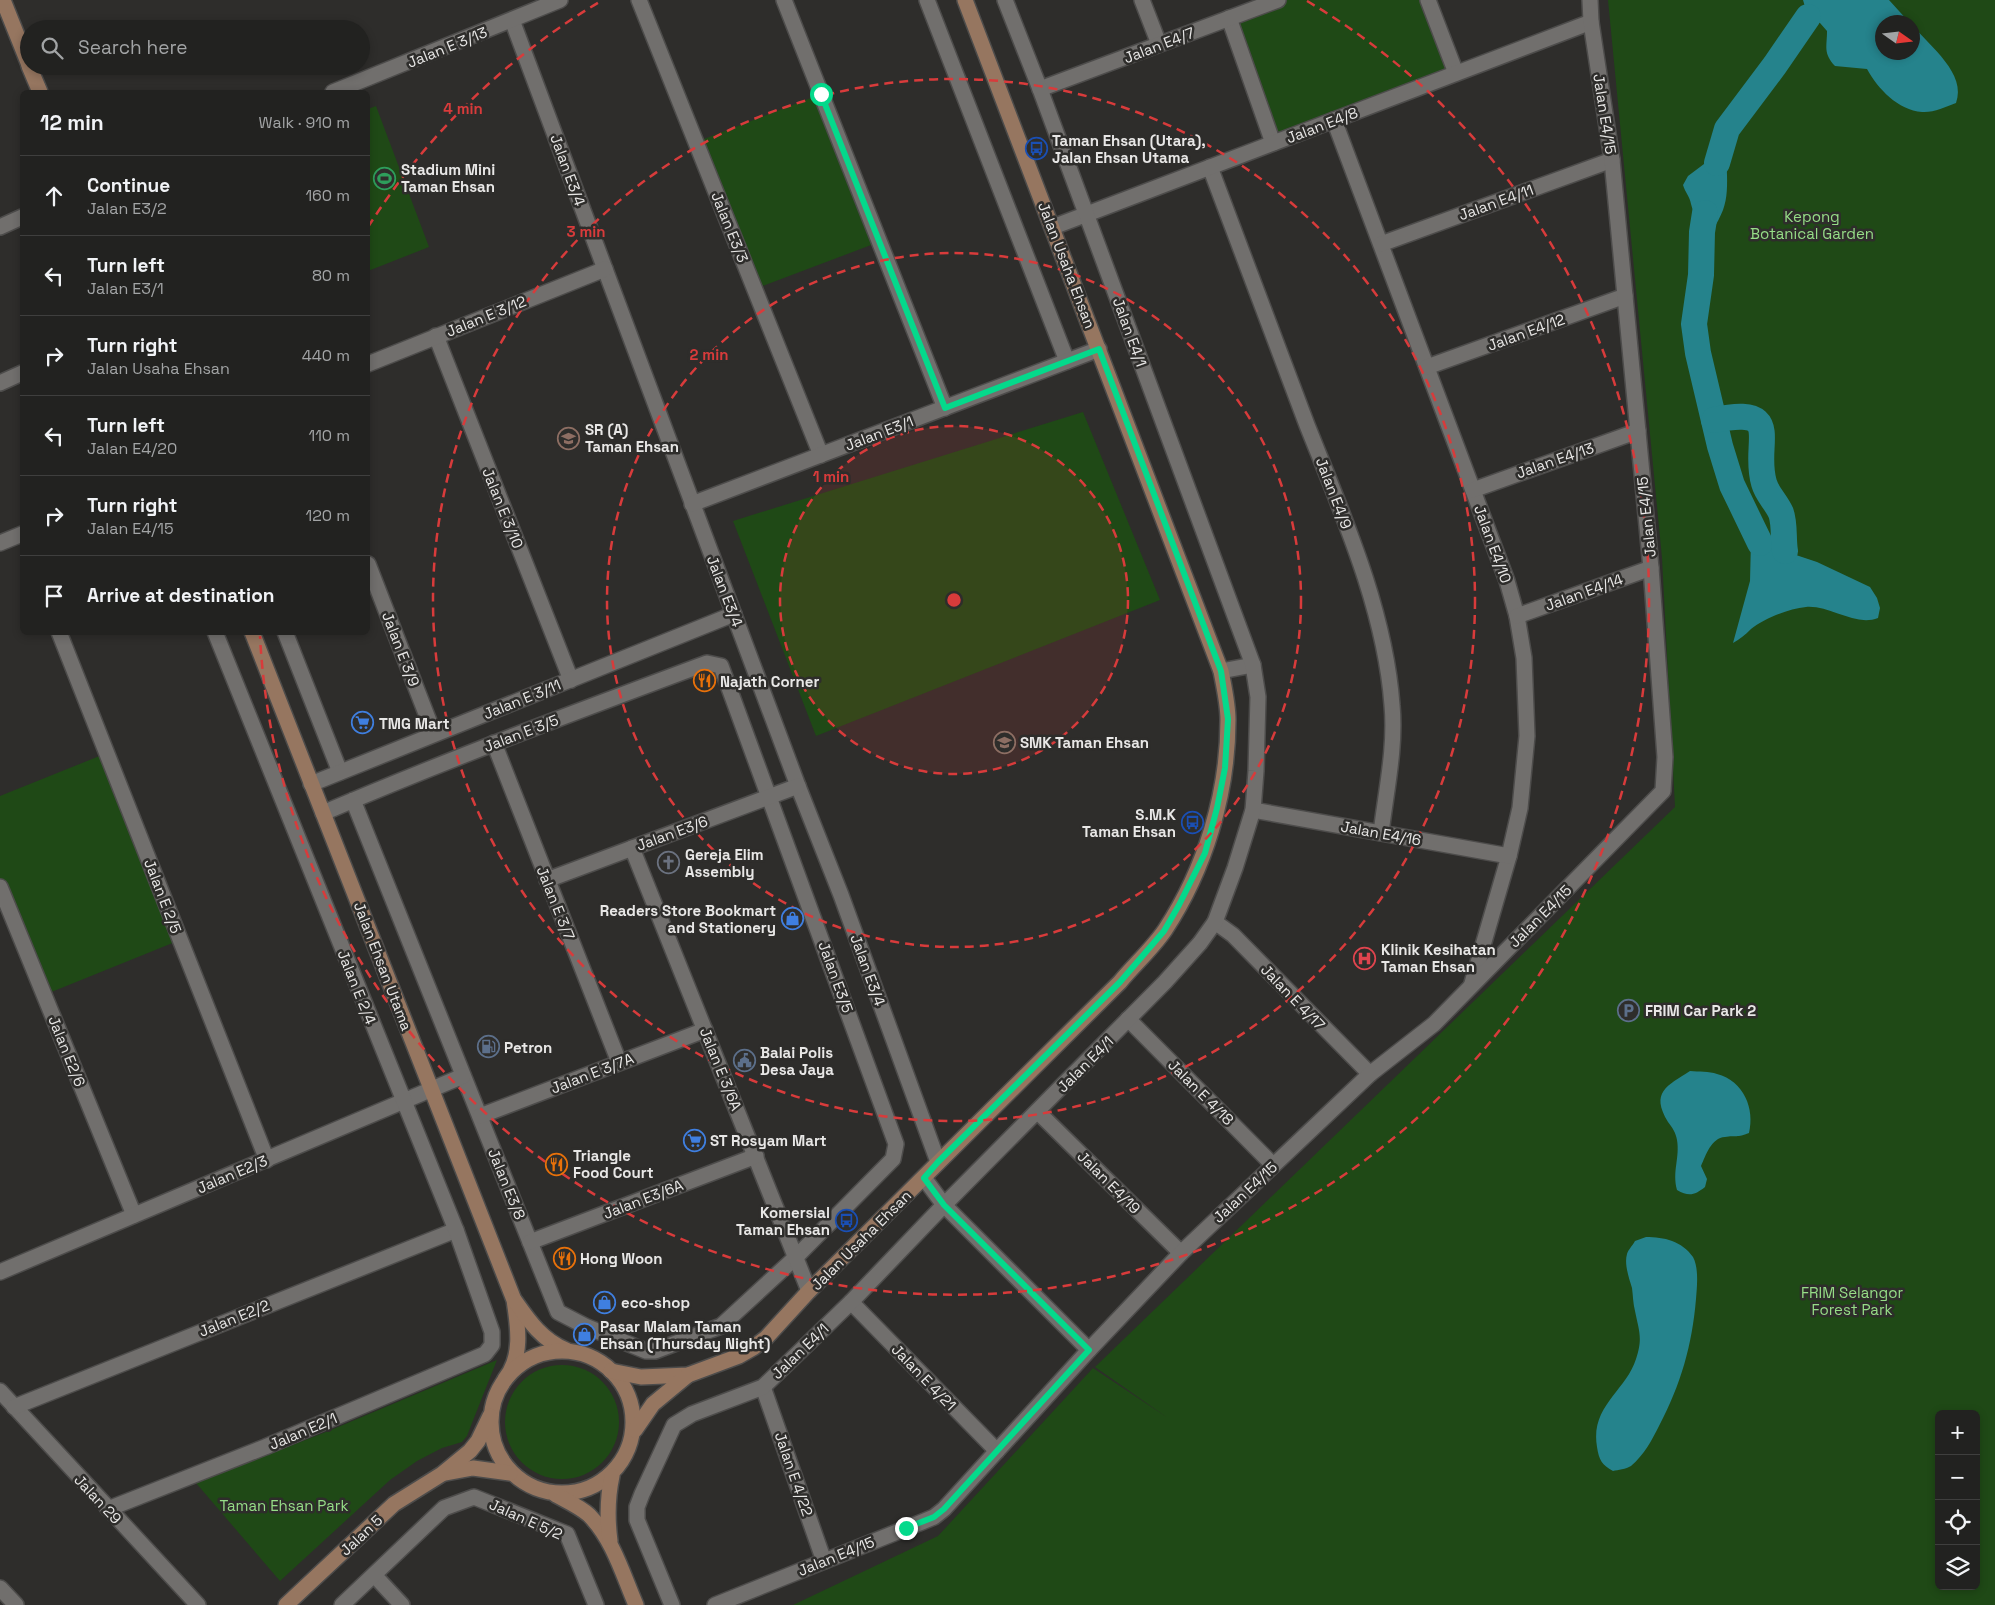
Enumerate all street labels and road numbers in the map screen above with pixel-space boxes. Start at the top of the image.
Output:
street label: Jalan E 3/13 [404,22,490,72]
street label: Jalan E4/7 [1121,23,1197,67]
street label: Jalan E4/15 [1589,72,1621,156]
street label: Jalan E4/8 [1283,103,1361,147]
street label: Jalan E3/4 [546,132,590,208]
street label: Jalan E4/11 [1456,180,1536,224]
street label: Jalan E3/3 [707,189,753,265]
street label: Jalan Usaha Ehsan [1034,199,1100,331]
street label: Jalan E 3/12 [443,291,529,341]
street label: Jalan E4/1 [1109,295,1151,369]
street label: Jalan E4/12 [1485,309,1567,355]
street label: Jalan E3/1 [842,411,916,455]
street label: Jalan E4/13 [1514,438,1596,482]
street label: Jalan E4/9 [1312,455,1356,531]
street label: Jalan E 3/10 [478,465,528,551]
street label: Jalan E4/15 [1632,476,1660,558]
street label: Jalan E4/10 [1470,502,1516,586]
street label: Jalan E3/4 [703,553,747,629]
street label: Jalan E4/14 [1542,569,1626,615]
street label: Jalan E 3/9 [378,609,424,689]
street label: Jalan E 3/11 [480,675,564,723]
street label: Jalan E 3/5 [481,710,561,756]
street label: Jalan E3/6 [634,811,710,855]
street label: Jalan E4/16 [1339,817,1423,849]
street label: Jalan E 2/5 [140,856,186,936]
street label: Jalan E 3/7 [533,863,579,943]
street label: Jalan E4/15 [1505,881,1575,951]
street label: Jalan Ehsan Utama [350,899,416,1034]
street label: Jalan E3/4 [846,932,890,1008]
street label: Jalan E3/5 [814,939,858,1015]
street label: Jalan E 2/4 [333,947,381,1027]
street label: Jalan E 4/17 [1257,960,1329,1034]
street label: Jalan E2/6 [44,1013,90,1089]
street label: Jalan E 3/6A [696,1025,747,1114]
street label: Jalan E4/1 [1053,1032,1117,1096]
street label: Jalan E 3/7A [548,1048,637,1098]
street label: Jalan E 4/18 [1164,1055,1238,1129]
street label: Jalan E3/8 [484,1146,530,1222]
street label: Jalan E4/19 [1074,1147,1144,1217]
street label: Jalan E2/3 [194,1151,270,1197]
street label: Jalan E4/15 [1209,1157,1281,1227]
street label: Jalan E3/6A [600,1175,686,1223]
street label: Jalan Usaha Ehsan [807,1186,915,1294]
street label: Jalan E2/2 [196,1295,272,1341]
street label: Jalan E4/1 [767,1319,833,1383]
street label: Jalan E 4/21 [888,1340,960,1414]
street label: Jalan E2/1 [266,1408,340,1454]
street label: Jalan E 4/22 [771,1429,817,1519]
street label: Jalan 29 [70,1470,126,1528]
street label: Jalan E 5/2 [486,1494,566,1544]
street label: Jalan 5 [336,1510,386,1560]
street label: Jalan E4/15 [795,1532,877,1580]

